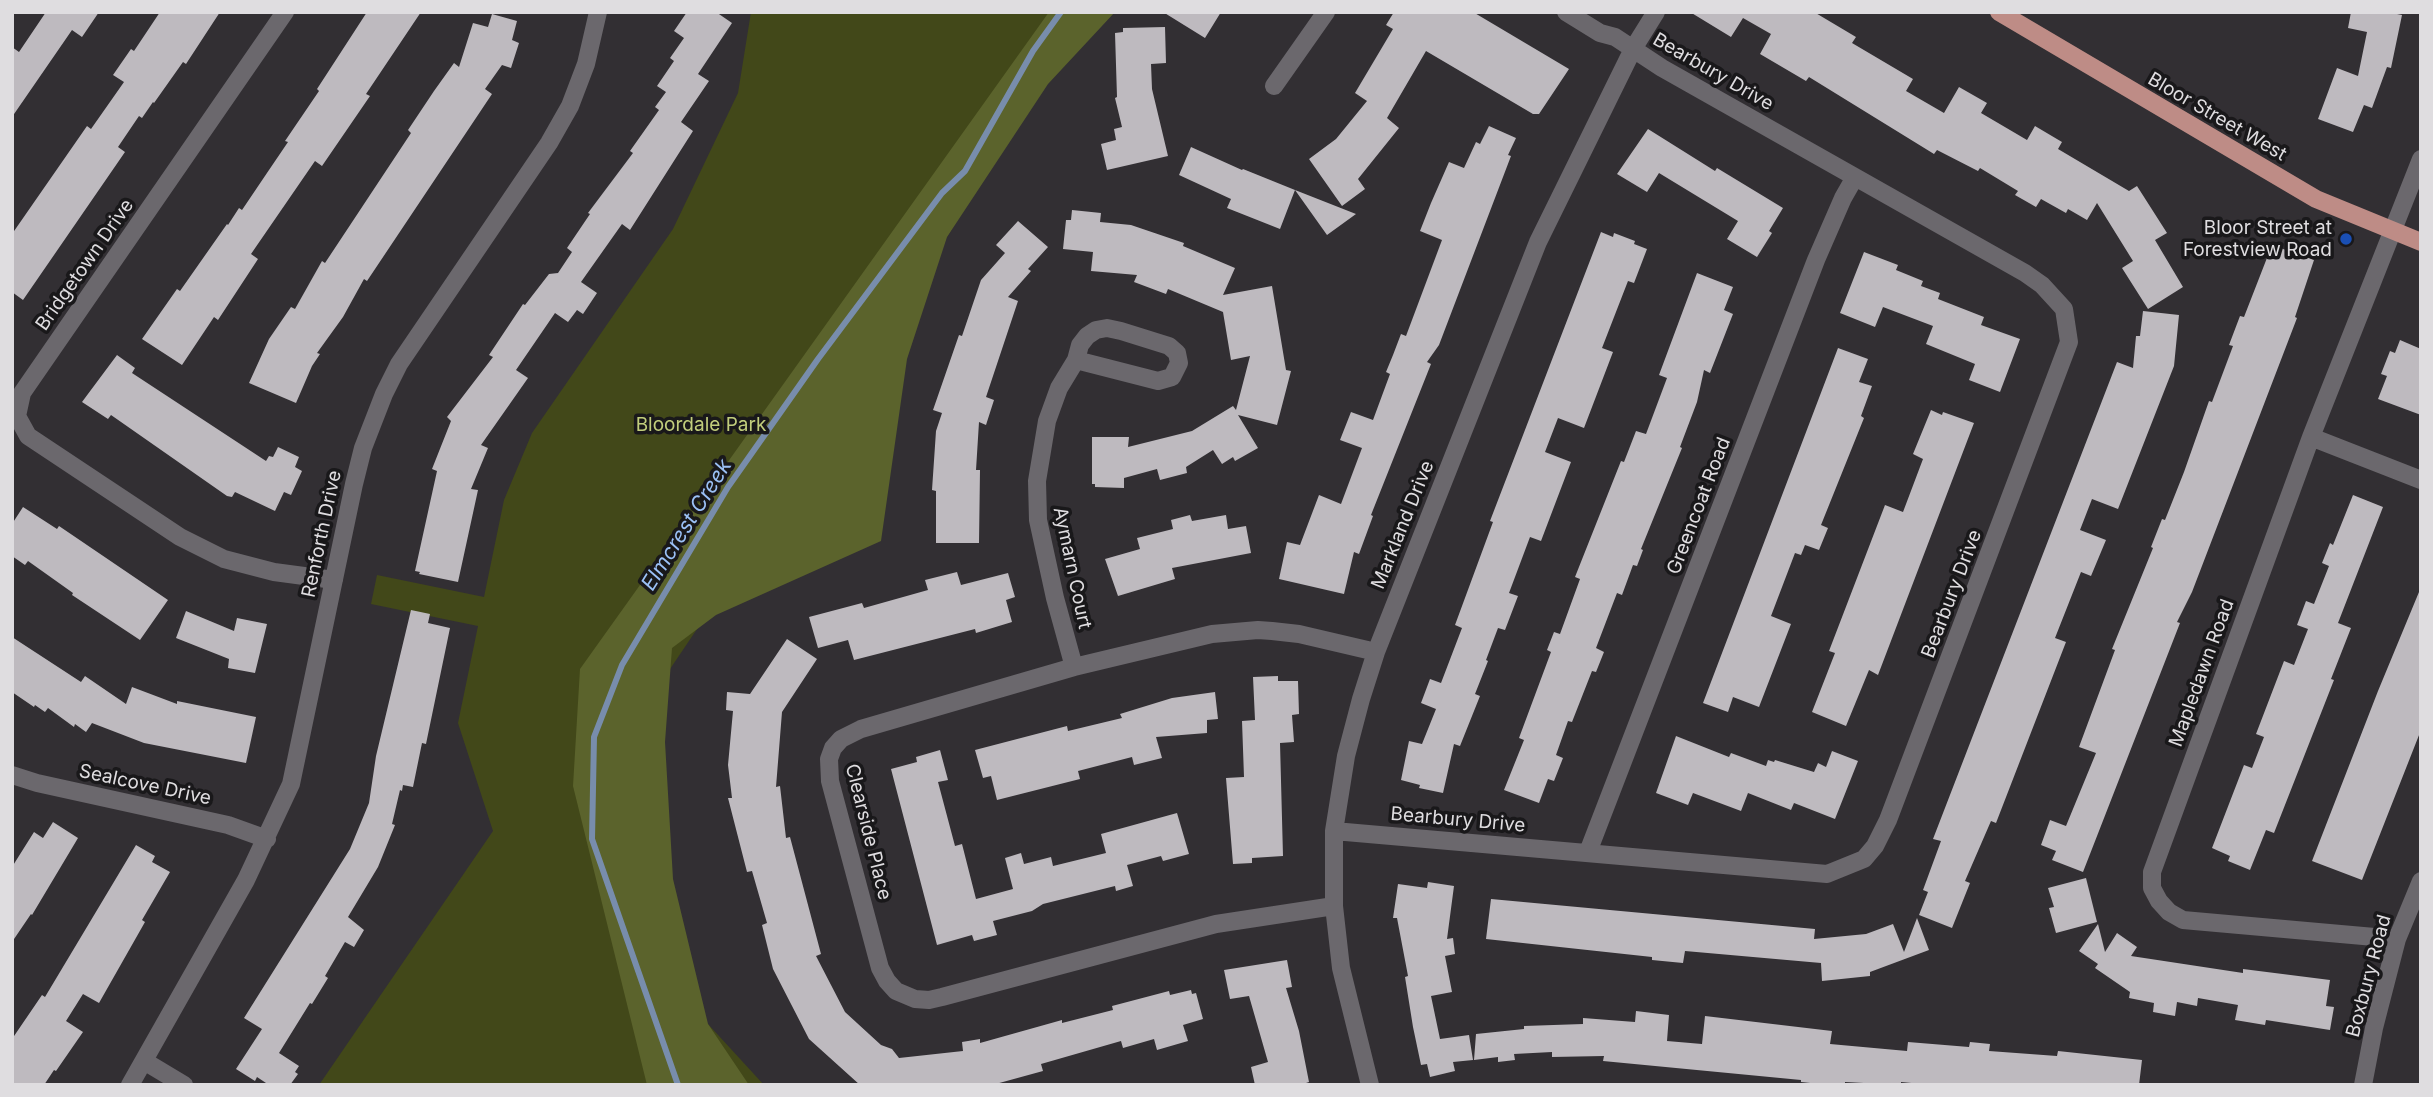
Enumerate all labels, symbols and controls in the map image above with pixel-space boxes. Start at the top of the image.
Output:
street label: Bearbury Drive [1649,28,1777,116]
street label: Bloor Street West [2144,68,2290,166]
street label: Bridgetown Drive [31,195,139,335]
place label: Bloor Street at Forestview Road [2183,217,2332,261]
marker: Bloor Street at Forestview Road [2338,231,2354,247]
park label: Bloordale Park [636,414,766,436]
street label: Greencoat Road [1662,434,1736,578]
water label: Elmcrest Creek [637,455,737,595]
street label: Markland Drive [1367,458,1439,592]
street label: Renforth Drive [297,468,347,600]
street label: Aymarn Court [1048,505,1096,631]
street label: Bearbury Drive [1917,527,1987,661]
street label: Mapledawn Road [2165,596,2239,750]
street label: Sealcove Drive [77,760,213,810]
street label: Clearside Place [840,762,896,902]
street label: Bearbury Drive [1390,803,1526,837]
street label: Boxbury Road [2342,912,2396,1040]

